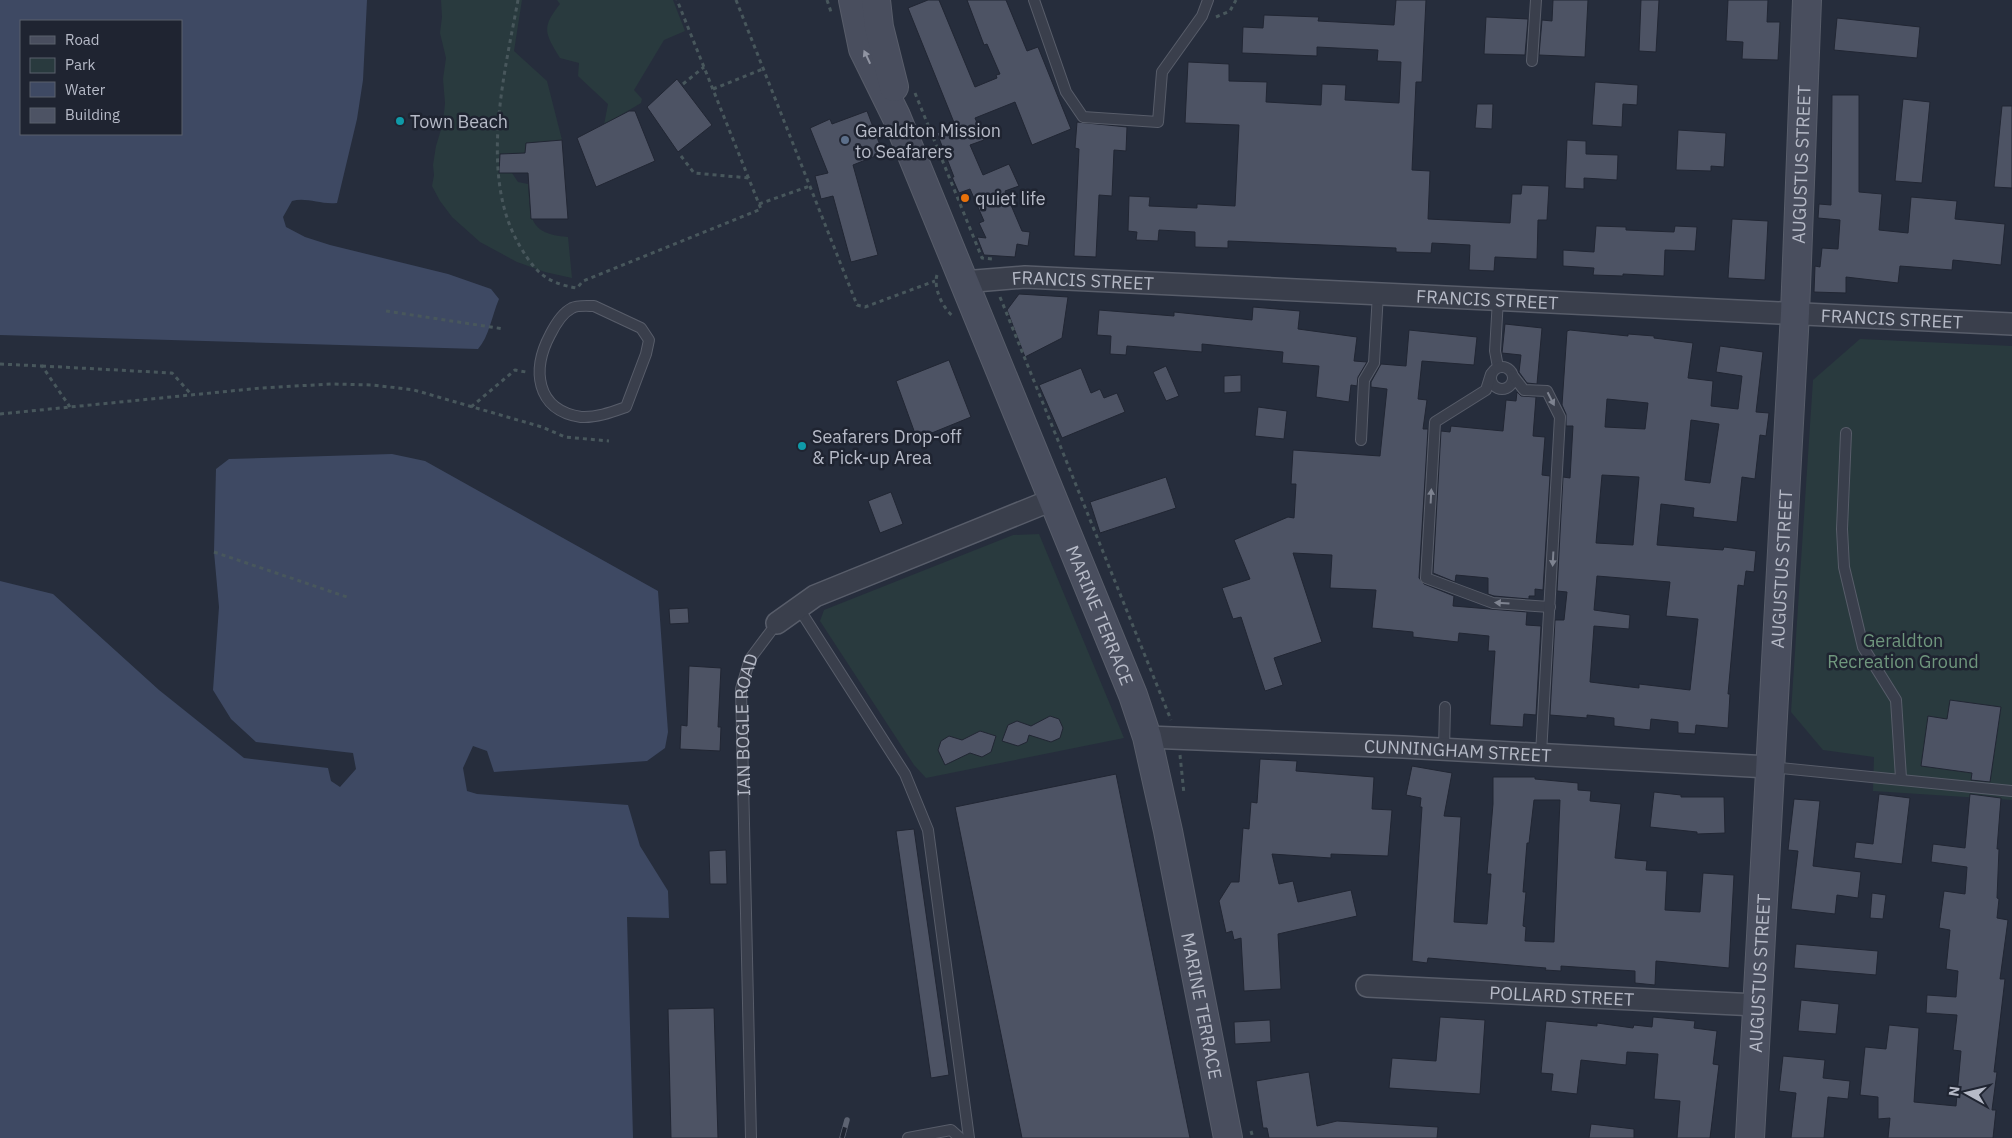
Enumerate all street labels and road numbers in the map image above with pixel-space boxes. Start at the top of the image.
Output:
street label: AUGUSTUS STREET [1786,84,1815,244]
street label: FRANCIS STREET [1011,265,1154,295]
street label: FRANCIS STREET [1416,284,1559,314]
street label: FRANCIS STREET [1820,303,1963,333]
street label: AUGUSTUS STREET [1765,489,1797,649]
street label: MARINE TERRACE [1061,542,1139,689]
street label: IAN BOGLE ROAD [729,650,763,796]
street label: CUNNINGHAM STREET [1363,734,1552,767]
street label: AUGUSTUS STREET [1743,893,1775,1053]
street label: MARINE TERRACE [1177,930,1228,1081]
street label: POLLARD STREET [1489,980,1635,1010]

